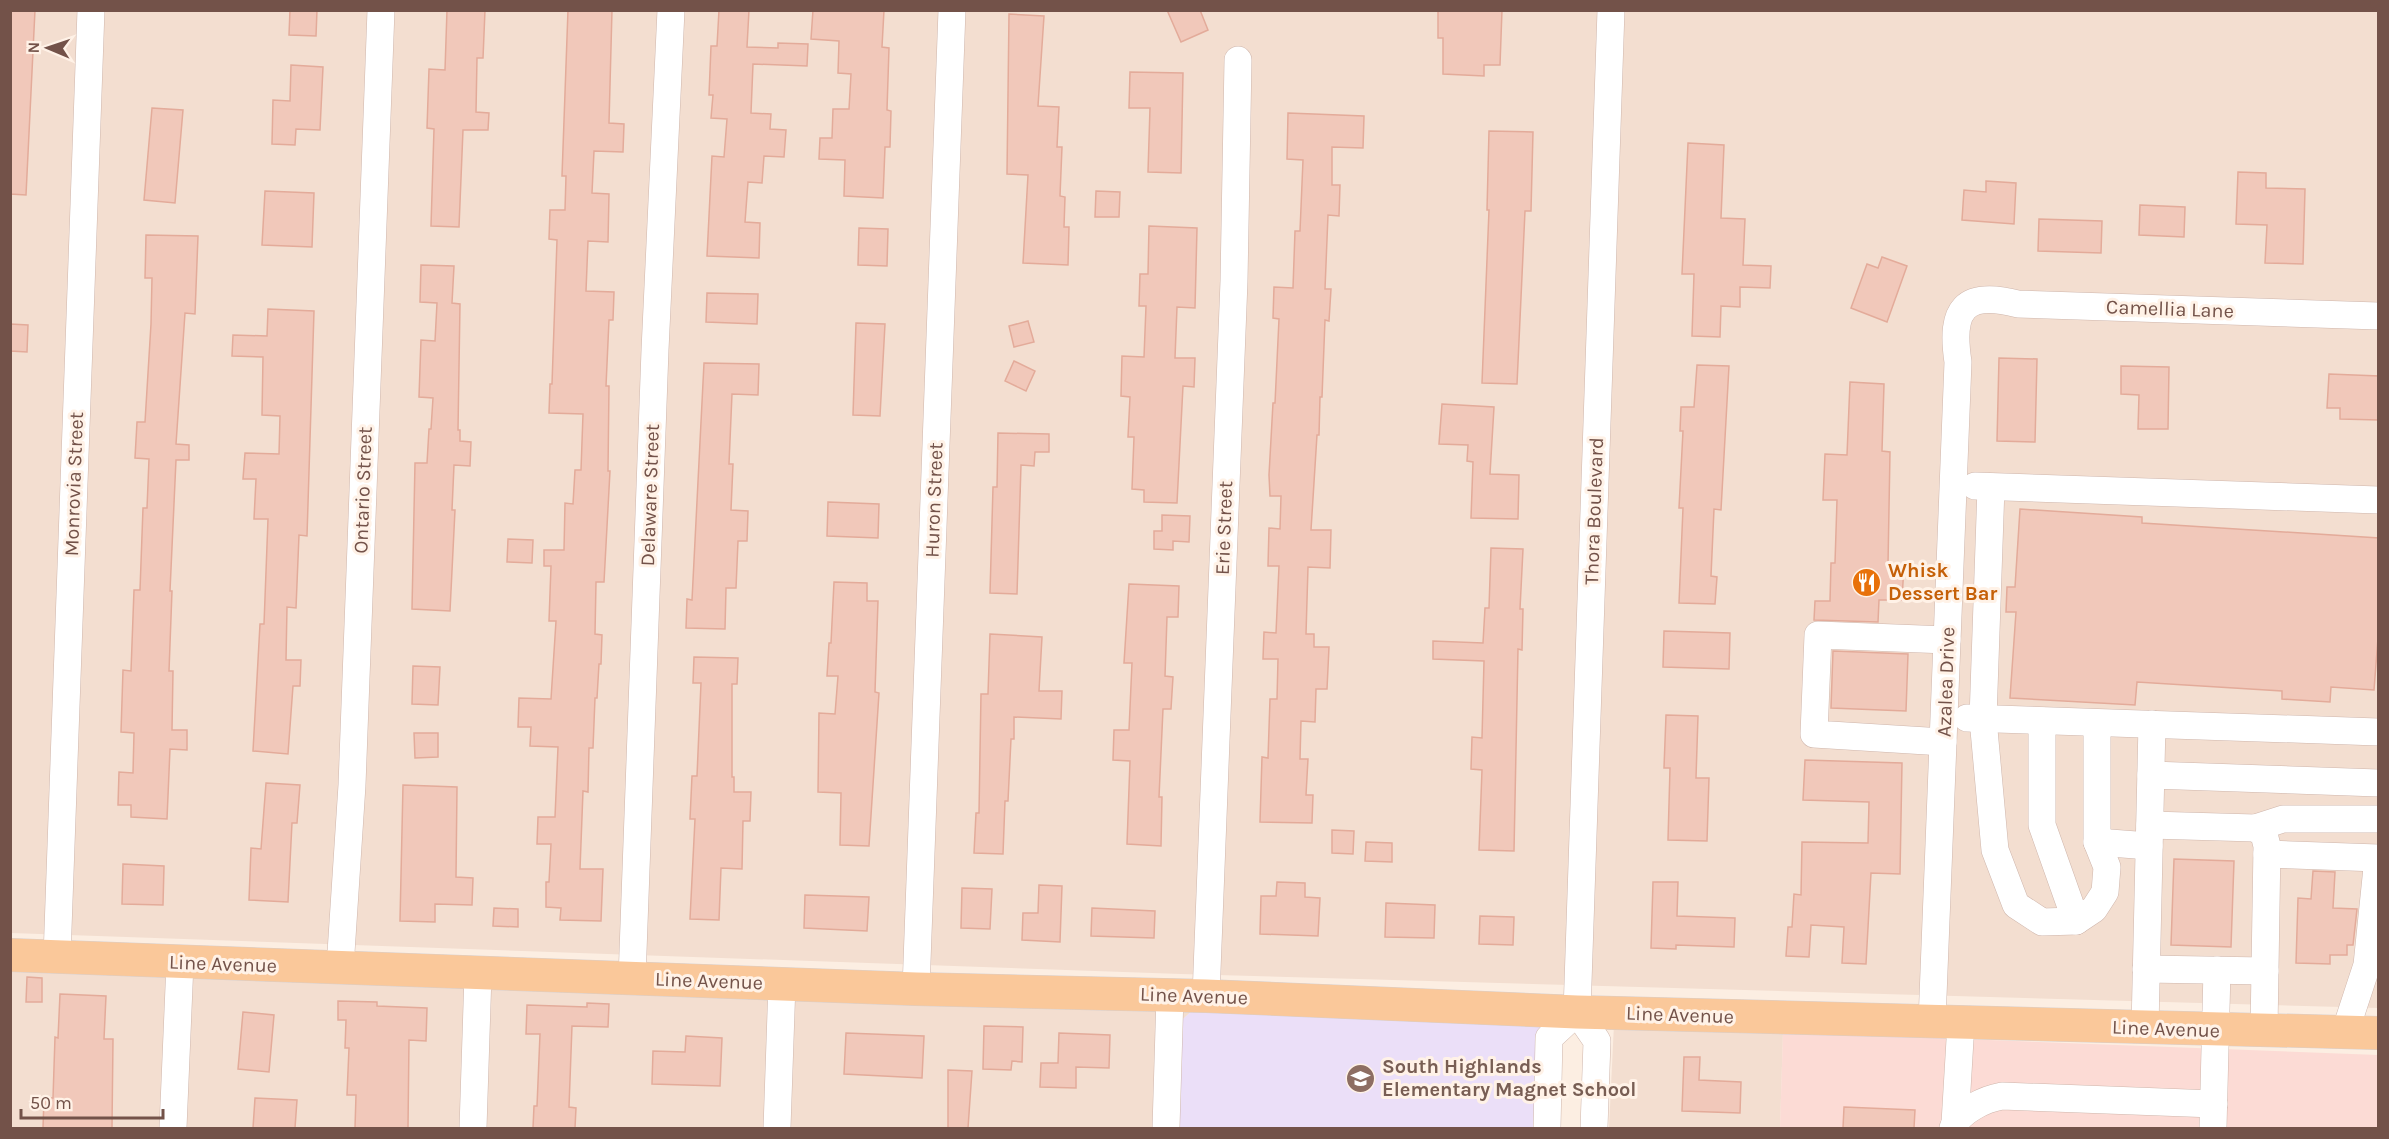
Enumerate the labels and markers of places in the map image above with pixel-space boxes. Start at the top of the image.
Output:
place label: Whisk Dessert Bar [1888,559,1997,605]
restaurant icon: Whisk Dessert Bar [1851,566,1883,598]
place label: South Highlands Elementary Magnet School [1382,1055,1636,1101]
school or university icon: South Highlands Elementary Magnet School [1345,1062,1377,1094]

